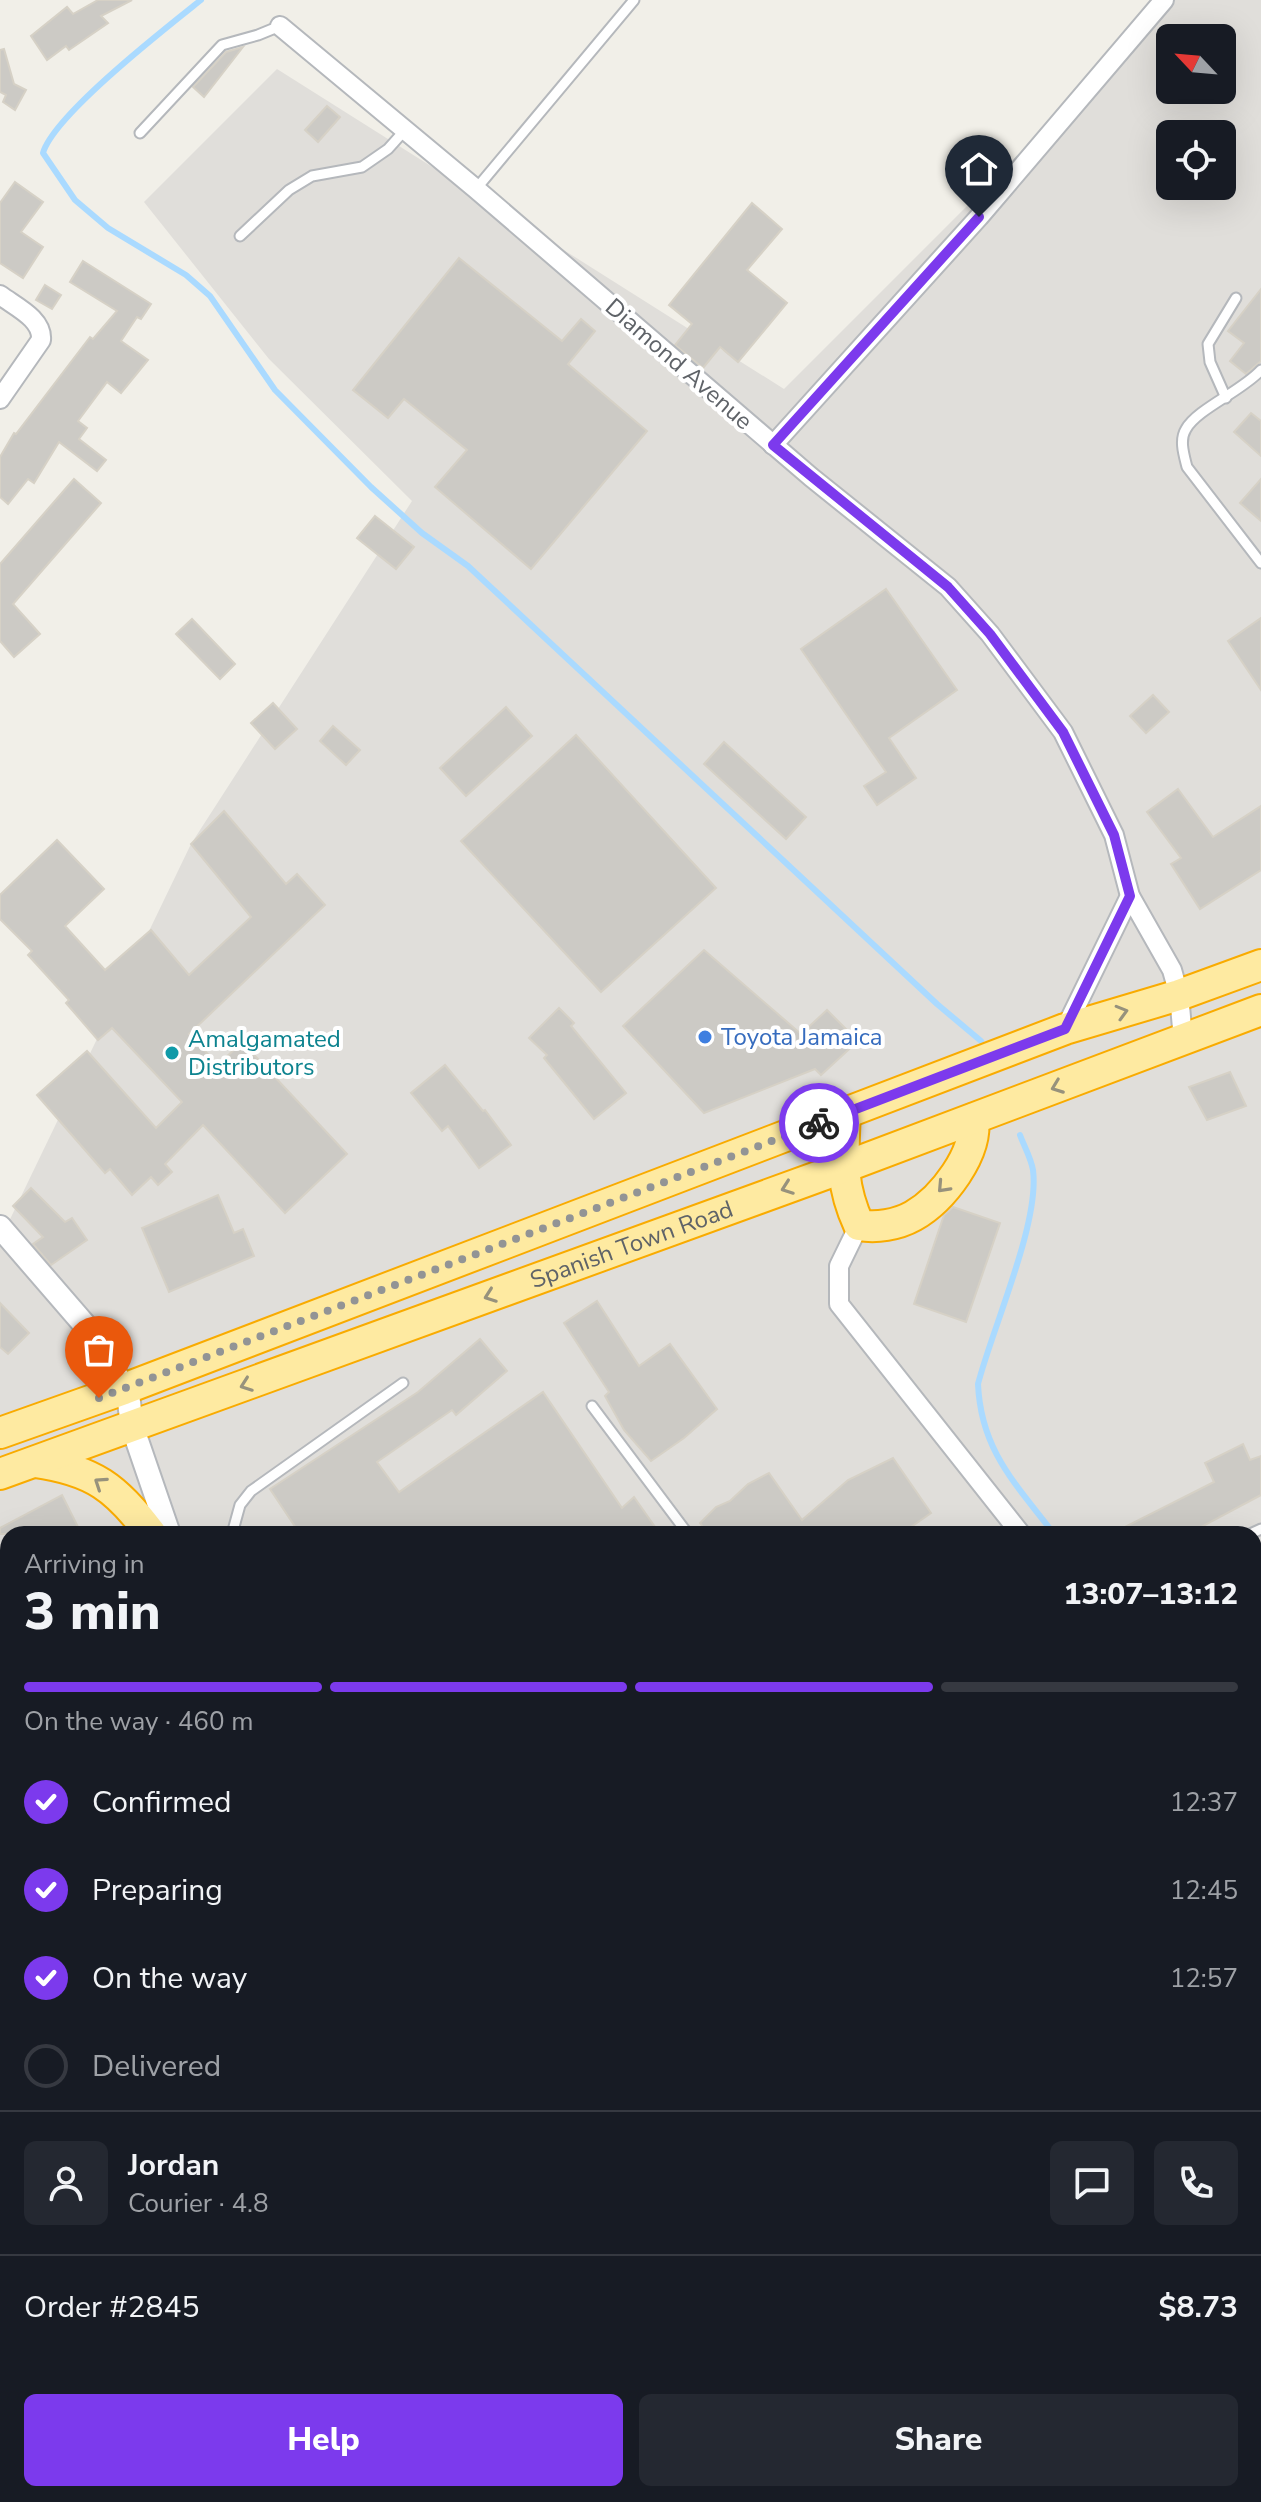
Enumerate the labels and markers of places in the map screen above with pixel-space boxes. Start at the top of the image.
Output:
pin [945,135,1013,217]
place label: Toyota Jamaica [721,1021,883,1053]
place label: Amalgamated Distributors [188,1023,341,1083]
marker: Toyota Jamaica [696,1028,714,1046]
marker: Amalgamated Distributors [163,1044,181,1062]
pin [65,1316,133,1398]

